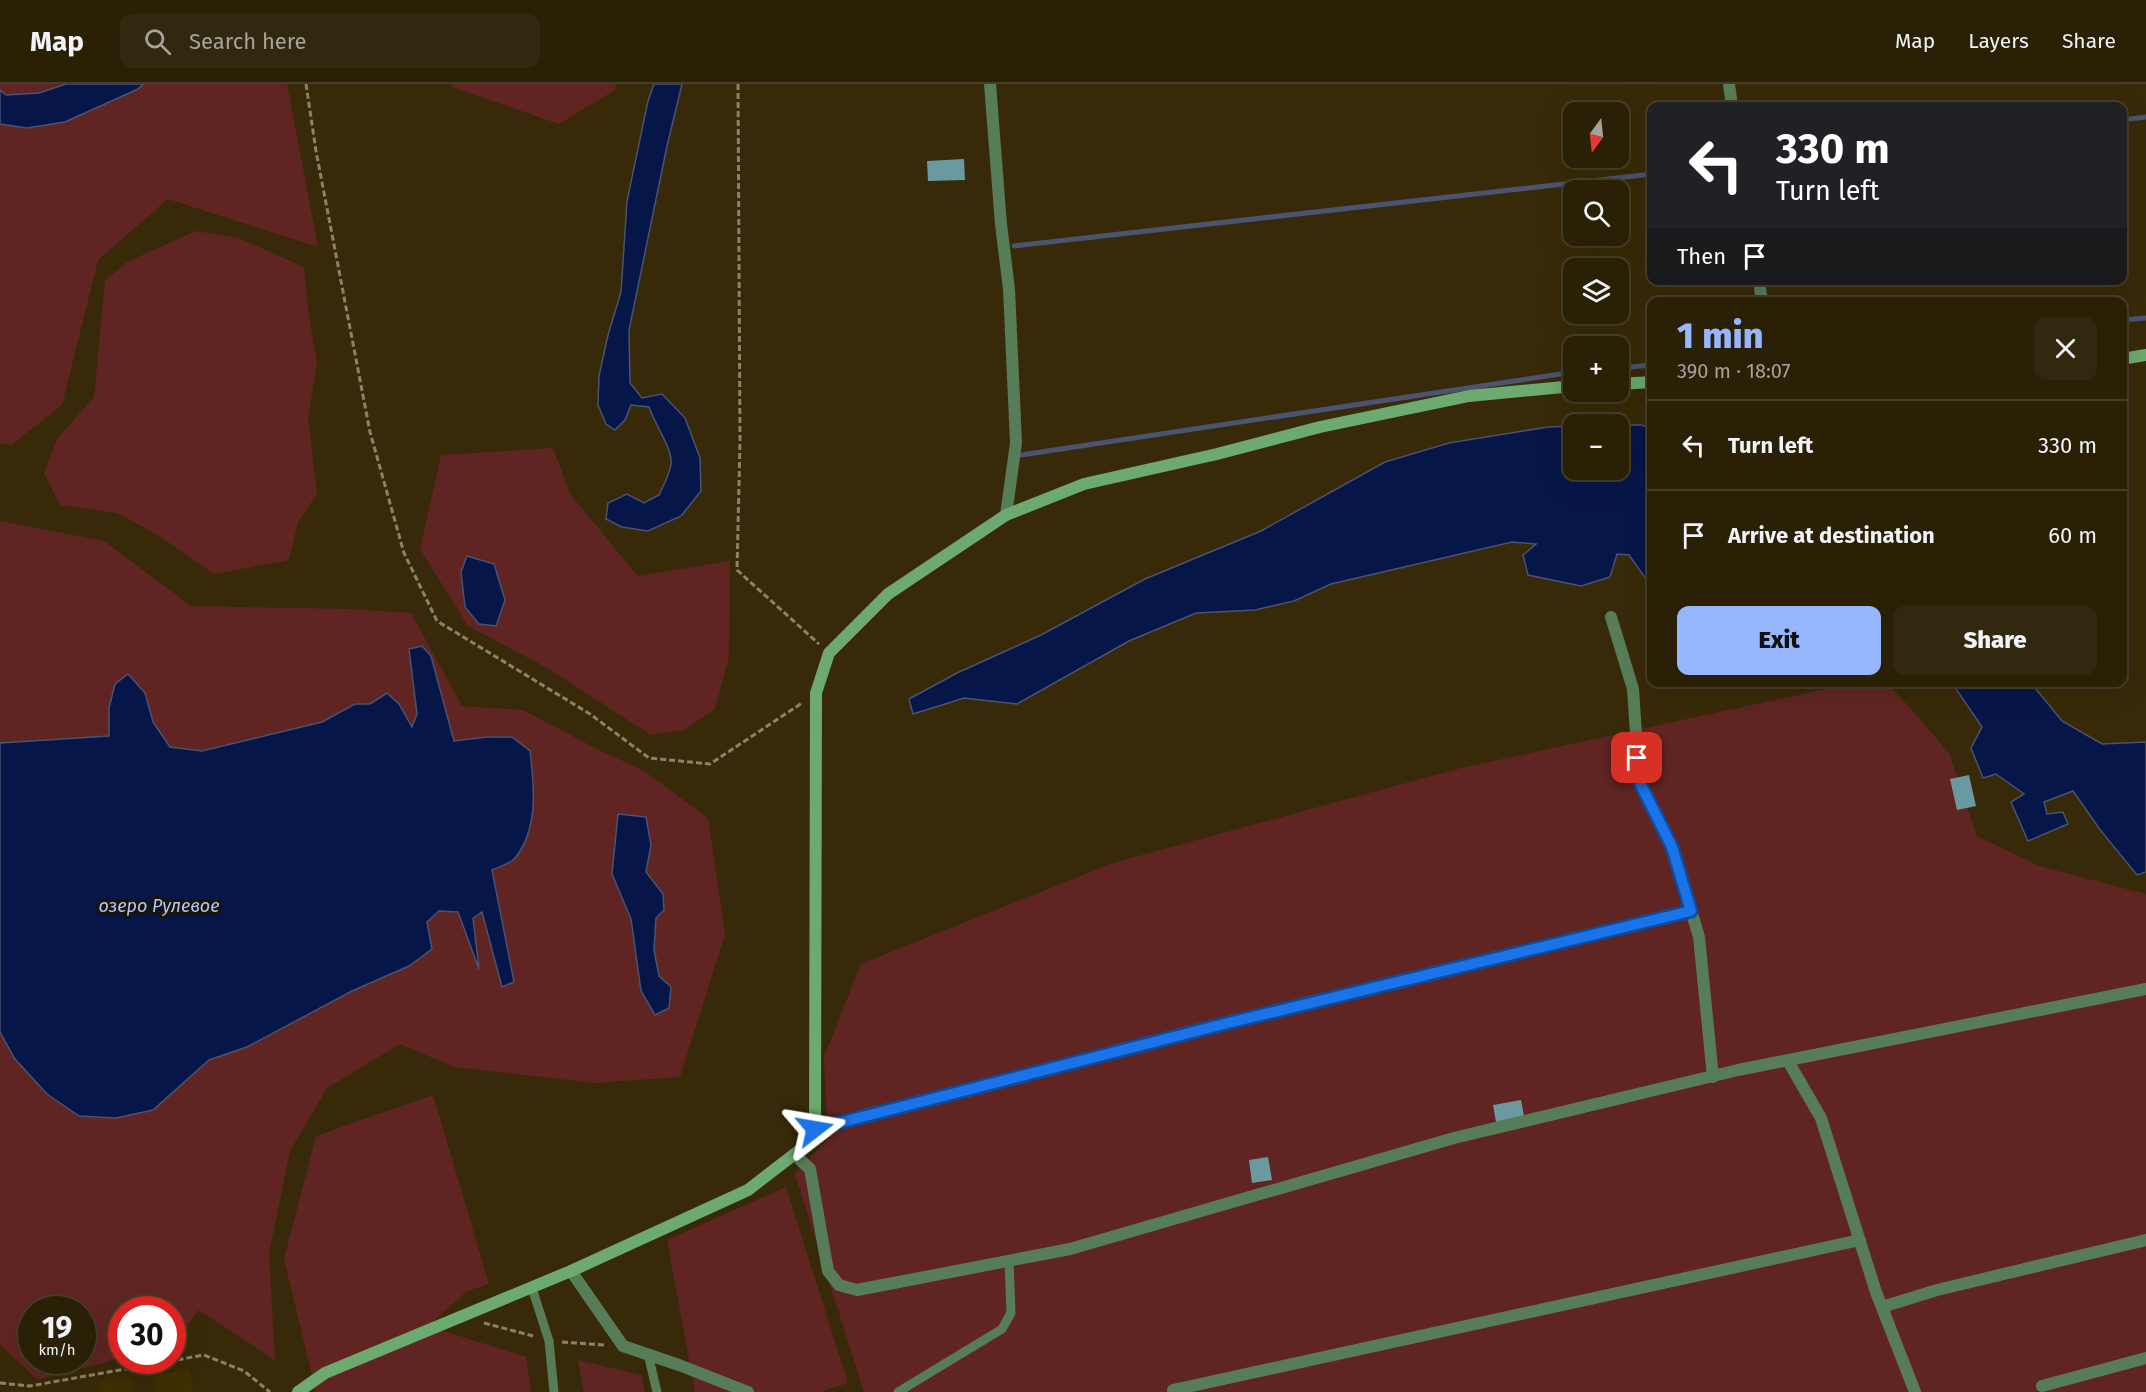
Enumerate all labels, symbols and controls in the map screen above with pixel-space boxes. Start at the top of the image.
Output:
search box [120,14,540,68]
text: Map [30,25,84,58]
icon: search [141,25,174,58]
text: Search here [189,28,307,55]
text: Map [1895,28,1935,54]
text: Layers [1968,28,2029,54]
text: Share [2062,28,2116,54]
north arrow [1563,102,1629,168]
map controls [1563,102,1629,480]
text: 330 m [1776,124,1890,174]
icon: left [1677,126,1755,204]
text: Turn left [1776,175,1879,207]
button: search [1563,180,1629,246]
icon: arrive [1738,240,1771,273]
text: Then [1677,243,1726,270]
button: layers [1563,258,1629,324]
text: 1 min [1677,314,1763,358]
button: close [2034,317,2097,380]
button: + [1563,336,1629,402]
text: 390 m · 18:07 [1677,359,1790,383]
button: − [1563,414,1629,480]
icon: left [1677,429,1710,462]
text: Turn left [1728,432,1813,459]
text: 330 m [2038,432,2097,459]
icon: arrive [1677,519,1710,552]
text: Arrive at destination [1728,522,1935,549]
text: 60 m [2048,522,2097,549]
button: Exit [1677,606,1881,675]
button: Share [1893,606,2097,675]
pin [1611,732,1662,783]
icon: arrive [1620,741,1653,774]
water label: озеро Рулевое [98,895,220,917]
position arrow [783,1097,847,1161]
speed limit sign: 30 [108,1296,186,1374]
text: 19 [42,1310,72,1346]
text: km/h [38,1341,76,1359]

